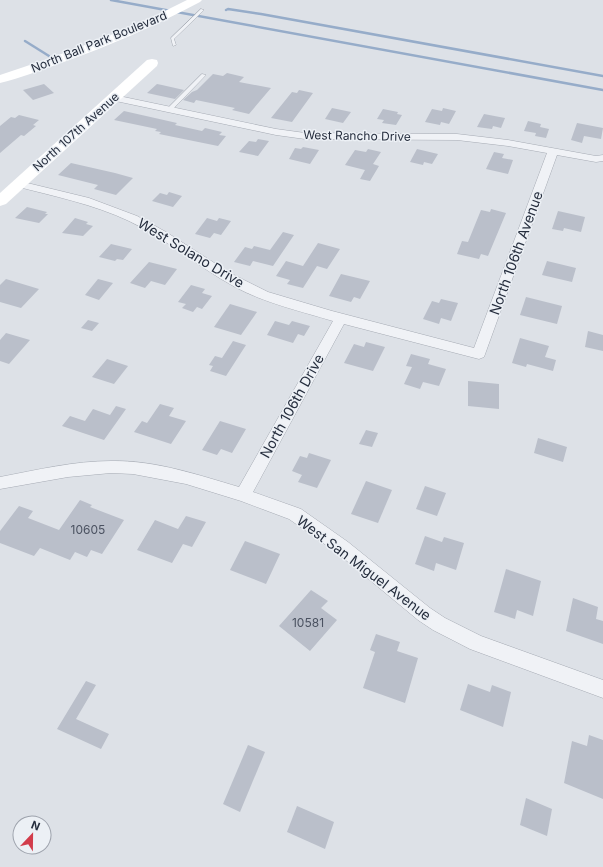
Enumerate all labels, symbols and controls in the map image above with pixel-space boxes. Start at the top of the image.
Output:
street label: North Ball Park Boulevard [29,7,169,76]
street label: North 107th Avenue [29,89,122,174]
street label: West Rancho Drive [303,127,411,144]
street label: North 106th Avenue [485,189,546,317]
street label: West Solano Drive [135,214,248,291]
street label: North 106th Drive [256,351,327,461]
street label: West San Miguel Avenue [294,512,435,624]
house number: 10605 [71,522,105,537]
house number: 10581 [292,615,324,630]
north arrow [12,815,52,855]
text: N [29,818,42,834]

